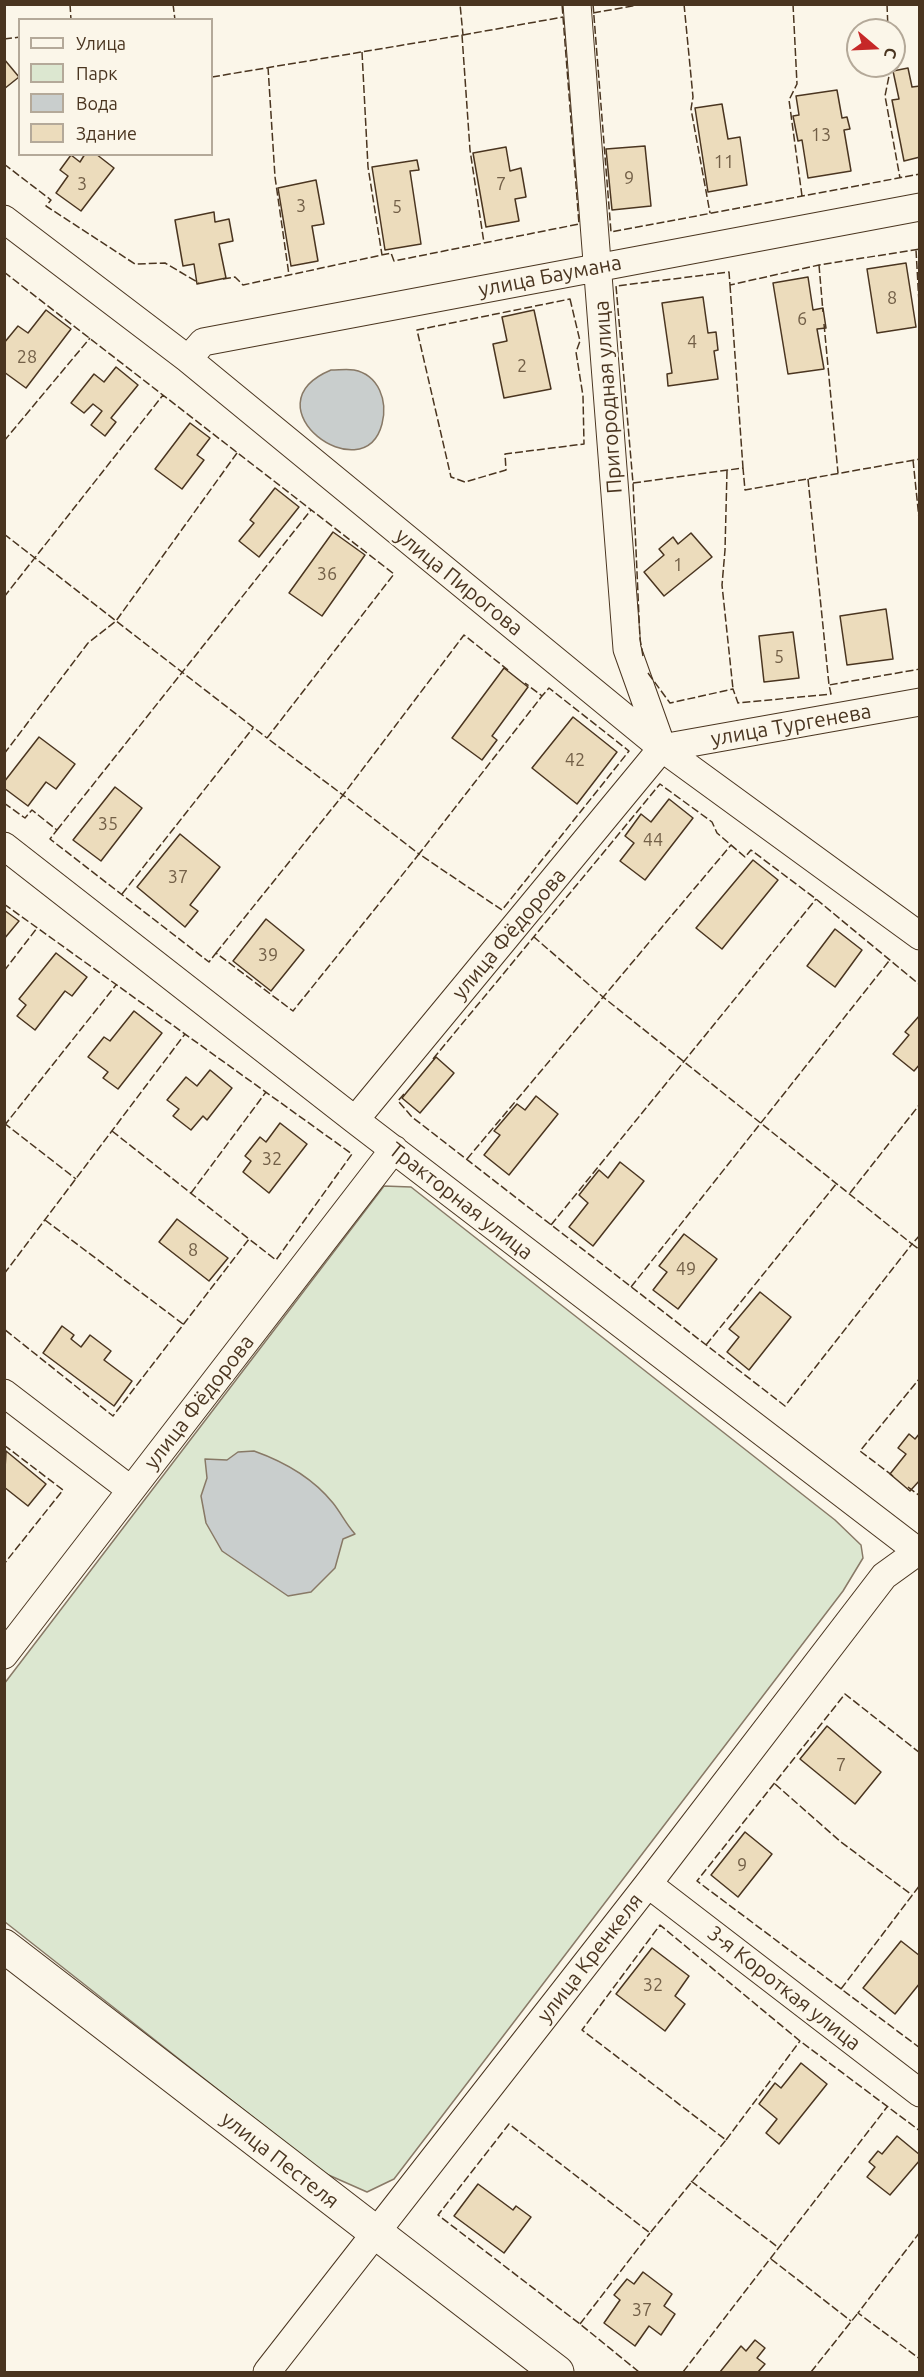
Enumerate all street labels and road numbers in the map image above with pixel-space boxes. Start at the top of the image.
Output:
street label: улица Баумана [476,250,624,302]
street label: Пригородная улица [589,300,627,494]
street label: улица Пирогова [390,523,528,641]
street label: улица Тургенева [709,698,873,752]
street label: улица Фёдорова [447,863,571,1005]
street label: Тракторная улица [384,1137,538,1265]
street label: улица Фёдорова [139,1330,259,1474]
street label: улица Кренкеля [532,1888,648,2028]
street label: 3-я Короткая улица [702,1920,866,2056]
street label: улица Пестеля [216,2106,344,2214]

